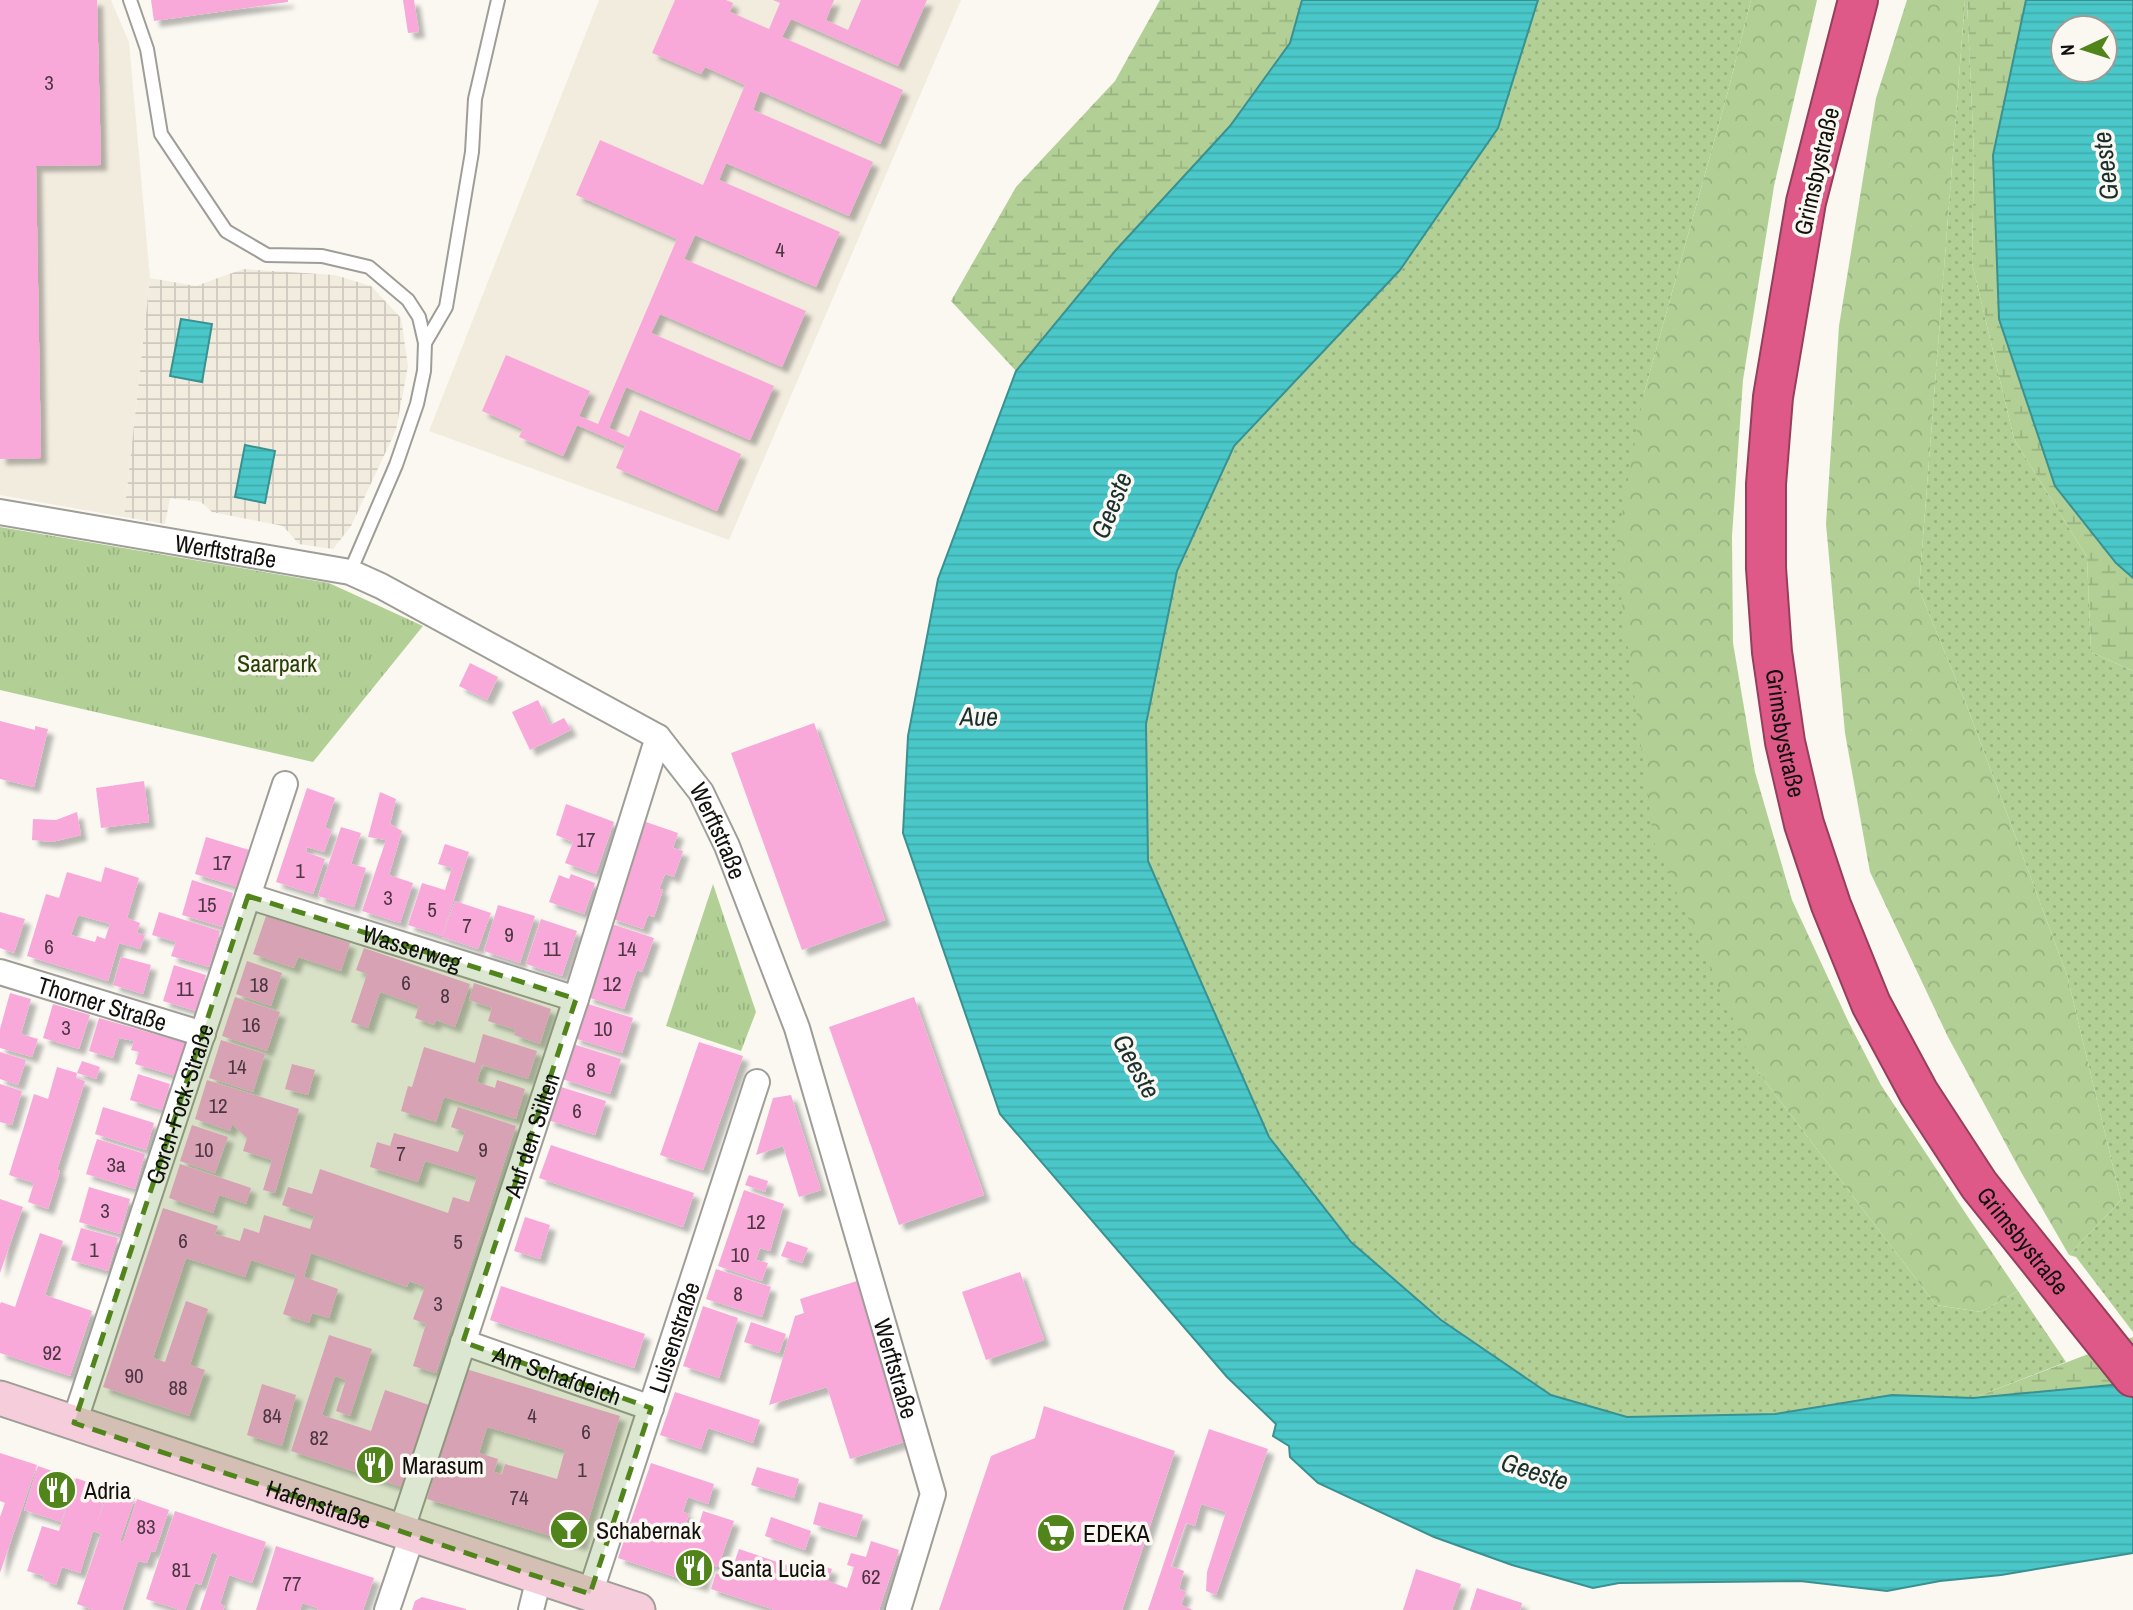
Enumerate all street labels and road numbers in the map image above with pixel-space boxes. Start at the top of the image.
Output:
street label: Grimsbystraße [1786,104,1846,238]
street label: Werftstraße [172,526,279,575]
street label: Grimsbystraße [1759,667,1813,800]
street label: Werftstraße [683,777,754,883]
street label: Wasserweg [359,917,466,978]
street label: Thorner Straße [34,968,171,1038]
street label: Gorch-Fock-Straße [138,1019,221,1189]
street label: Auf den Sülten [496,1068,567,1202]
street label: Grimsbystraße [1970,1180,2077,1301]
street label: Luisenstraße [641,1278,707,1397]
street label: Werftstraße [867,1315,926,1422]
street label: Am Schafdeich [488,1338,626,1412]
street label: Hafenstraße [262,1472,375,1536]

